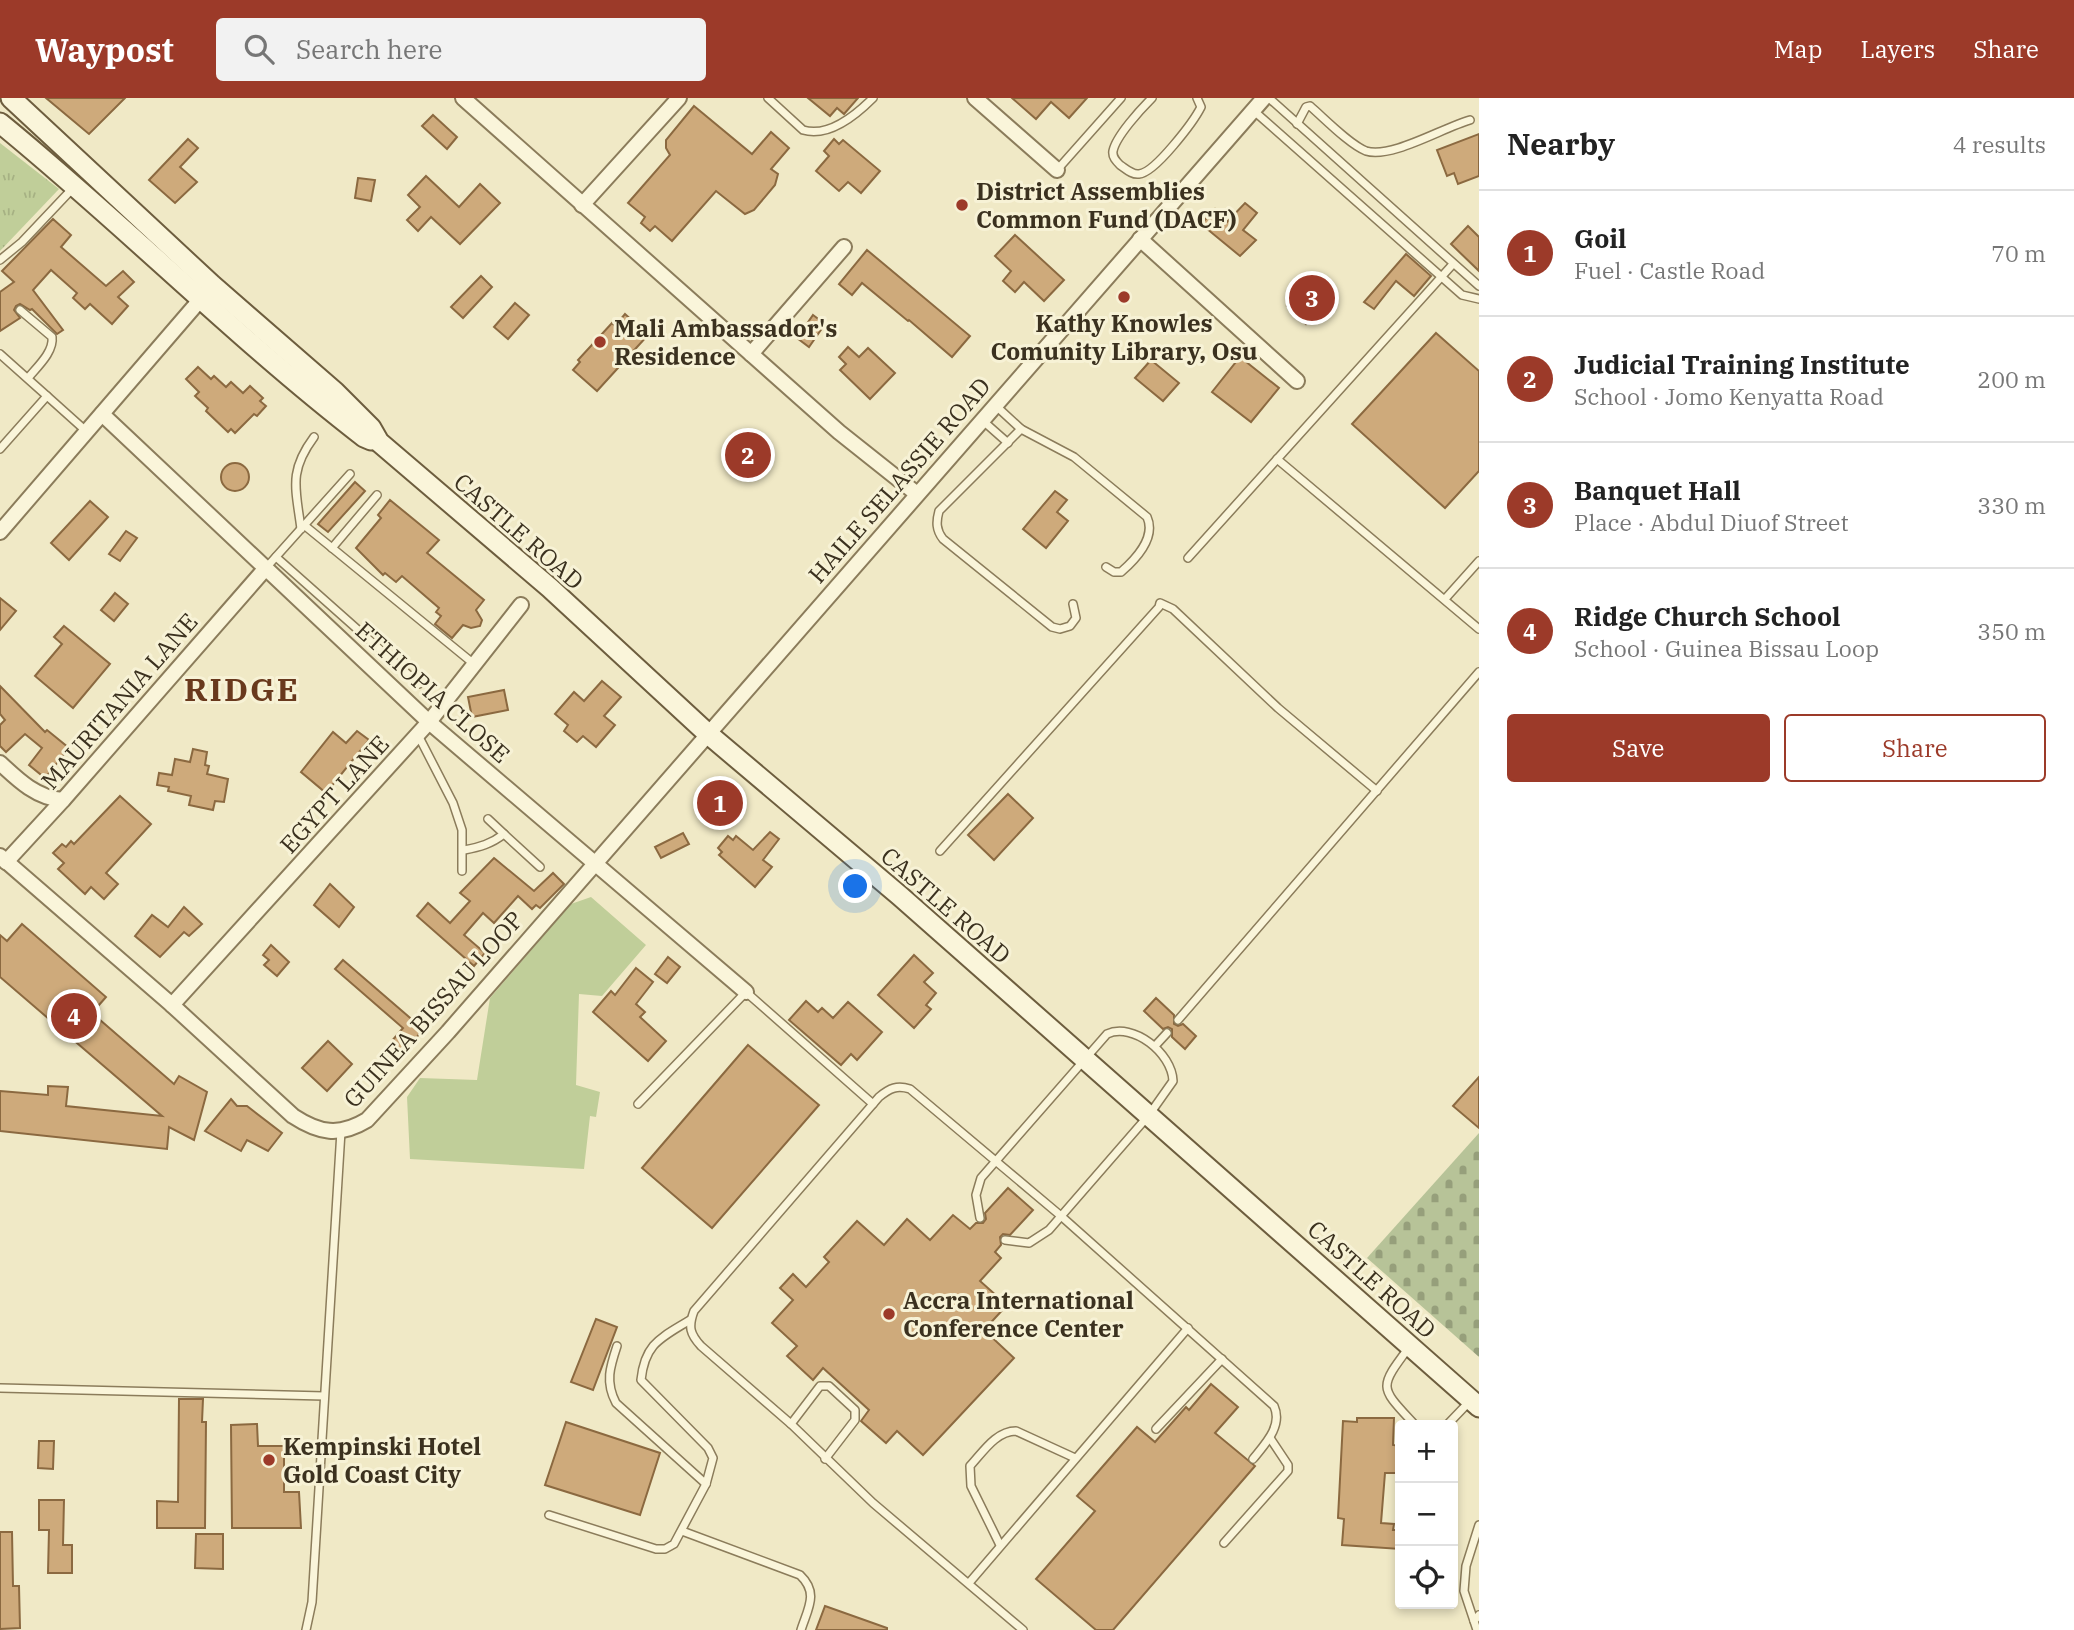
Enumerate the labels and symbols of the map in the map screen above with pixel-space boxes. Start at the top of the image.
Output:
place label: District Assemblies Common Fund (DACF) [976,175,1236,235]
marker: District Assemblies Common Fund (DACF) [954,197,970,213]
pin: 3 [1289,272,1335,324]
marker: Kathy Knowles Comunity Library, Osu [1116,289,1132,305]
place label: Kathy Knowles Comunity Library, Osu [990,307,1258,367]
place label: Mali Ambassador's Residence [614,312,838,372]
marker: Mali Ambassador's Residence [592,334,608,350]
street label: HAILE SELASSIE ROAD [801,370,997,590]
pin: 2 [725,429,771,481]
street label: CASTLE ROAD [447,466,591,596]
street label: MAURITANIA LANE [34,606,204,796]
street label: ETHIOPIA CLOSE [349,614,517,770]
district label: RIDGE [184,668,300,710]
street label: EGYPT LANE [272,728,396,860]
pin: 1 [697,777,743,829]
street label: CASTLE ROAD [874,840,1018,970]
your location [838,869,872,903]
street label: GUINEA BISSAU LOOP [336,904,530,1114]
pin: 4 [51,990,97,1042]
street label: CASTLE ROAD [1301,1213,1443,1345]
place label: Accra International Conference Center [903,1284,1134,1344]
marker: Accra International Conference Center [881,1306,897,1322]
place label: Kempinski Hotel Gold Coast City [283,1430,481,1490]
marker: Kempinski Hotel Gold Coast City [261,1452,277,1468]

